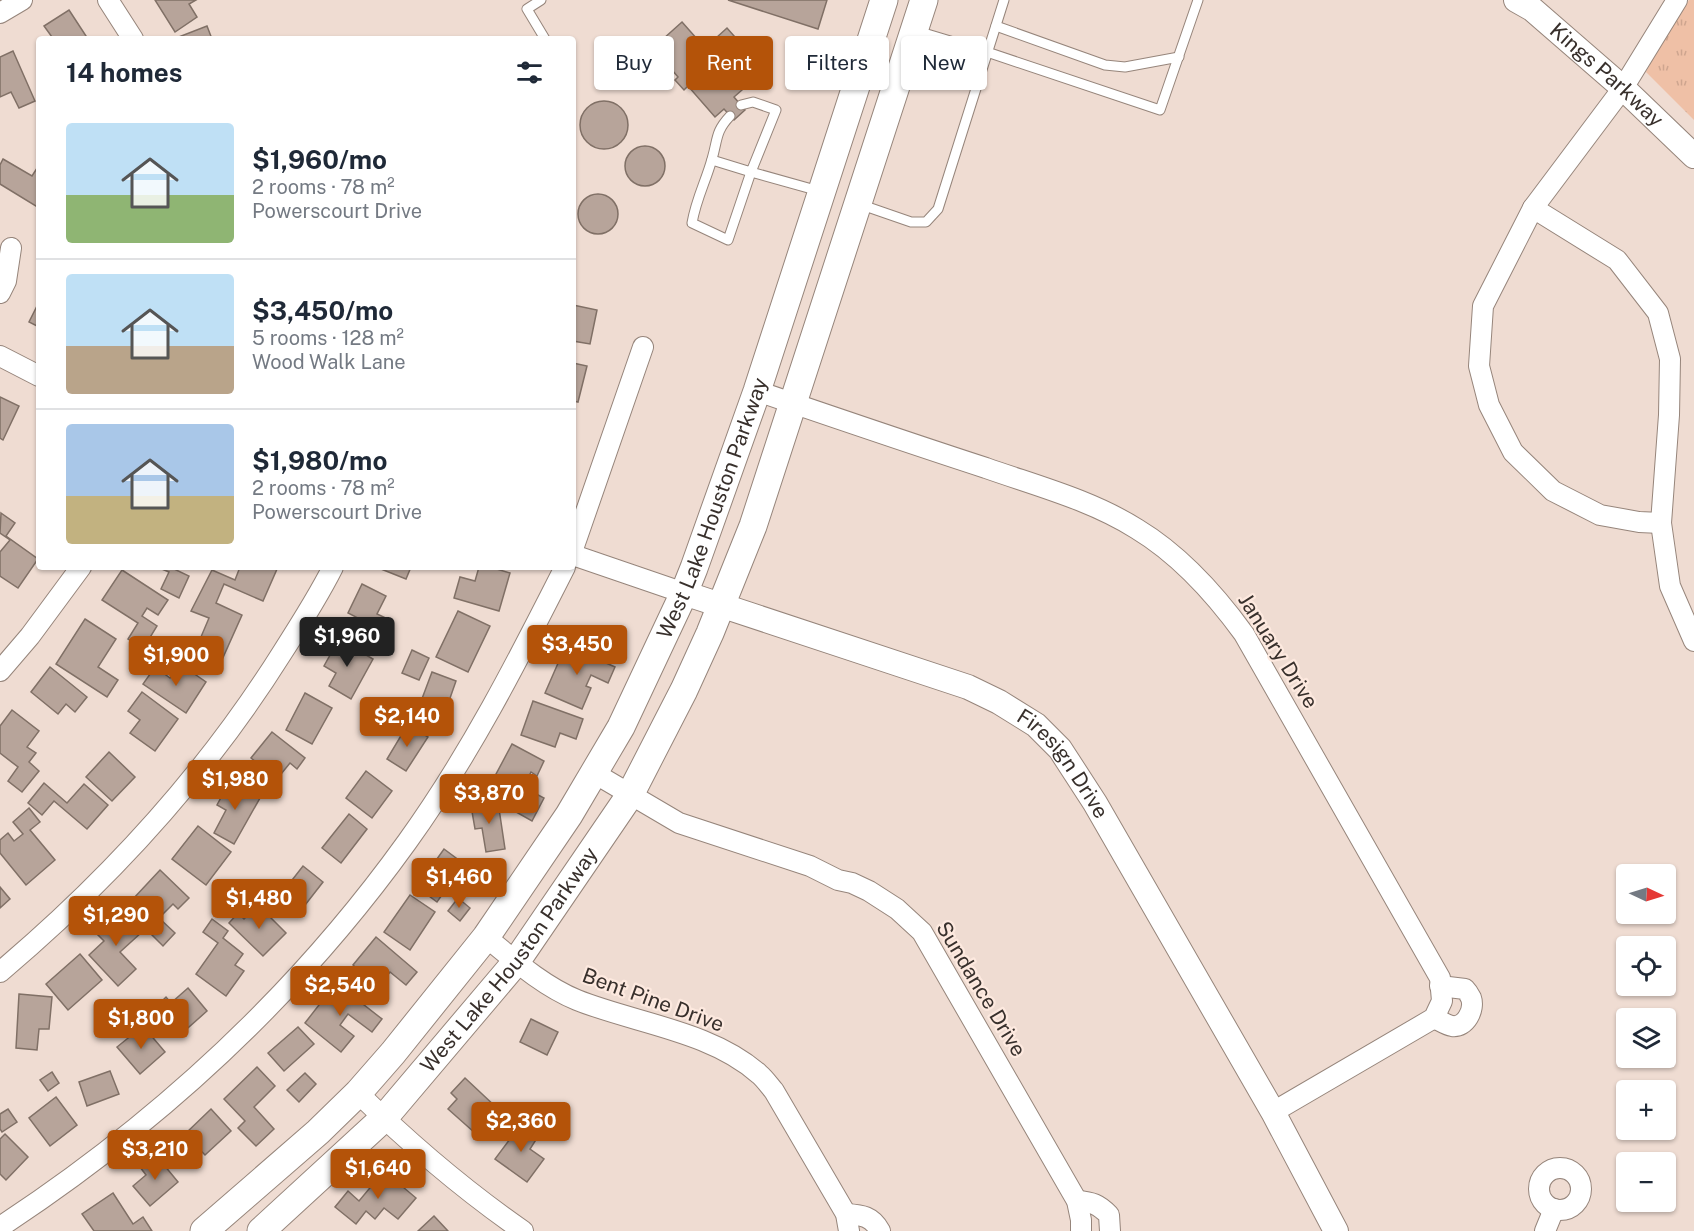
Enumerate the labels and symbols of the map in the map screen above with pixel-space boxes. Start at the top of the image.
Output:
street label: Kings Parkway [1545,17,1669,132]
street label: West Lake Houston Parkway [651,374,773,643]
street label: January Drive [1233,589,1324,713]
pin: $1,960 [298,617,396,668]
pin: $3,450 [528,625,626,676]
pin: $1,900 [127,636,225,687]
pin: $2,140 [358,697,456,748]
street label: Firesign Drive [1012,703,1114,823]
pin: $1,980 [186,760,284,811]
pin: $3,870 [440,774,538,825]
street label: West Lake Houston Parkway [415,842,603,1077]
pin: $1,460 [410,858,508,909]
north arrow [1616,864,1676,924]
pin: $1,480 [210,879,308,930]
pin: $1,290 [67,896,165,947]
street label: Sundance Drive [931,917,1032,1061]
street label: Bent Pine Drive [579,962,727,1037]
pin: $2,540 [291,966,389,1017]
pin: $1,800 [92,999,190,1050]
pin: $2,360 [472,1102,570,1153]
pin: $3,210 [106,1130,204,1181]
pin: $1,640 [329,1149,427,1200]

